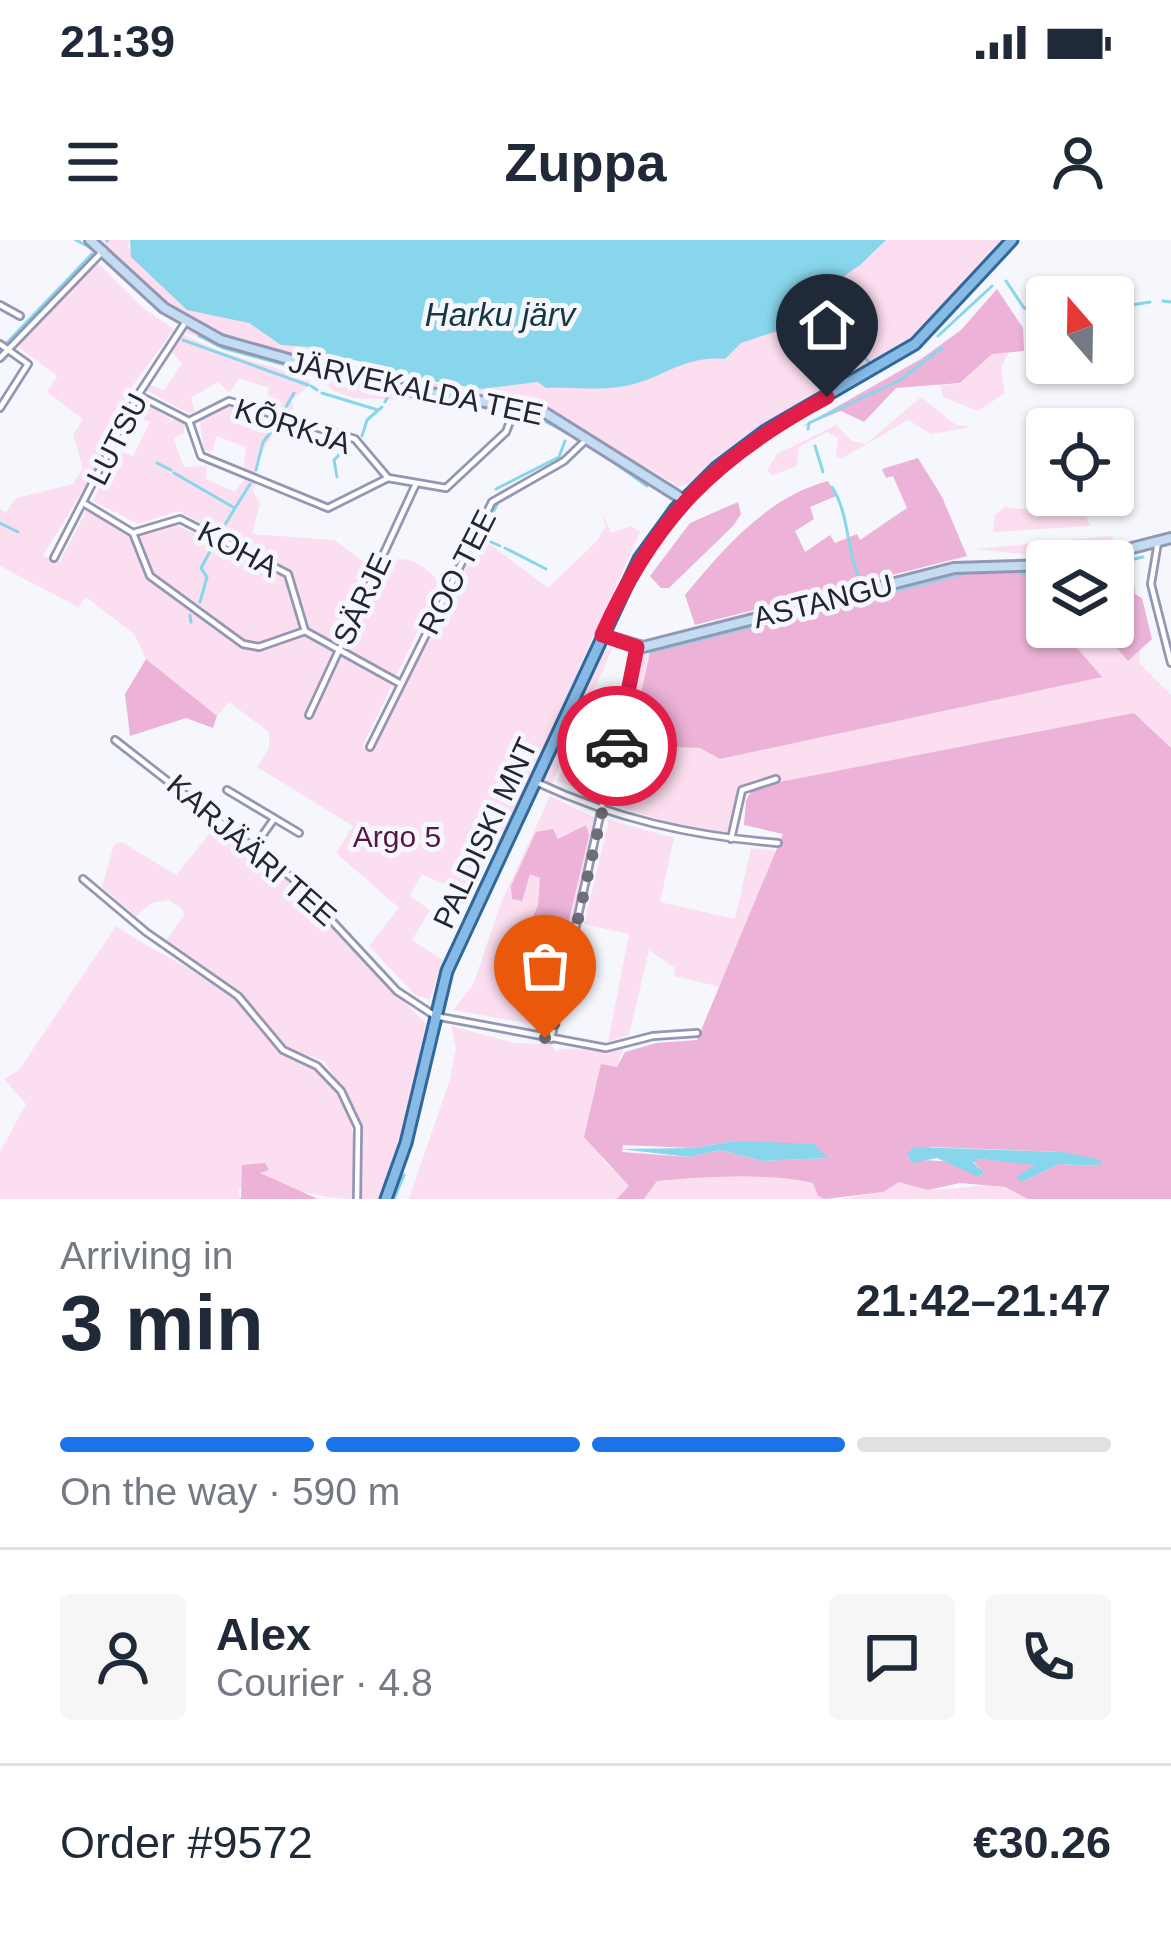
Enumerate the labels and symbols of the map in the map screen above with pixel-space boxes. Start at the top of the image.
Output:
pin [776,274,878,397]
north arrow [1026,276,1134,384]
water label: Harku järv [425,296,578,333]
street label: JÄRVEKALDA TEE [286,345,546,431]
street label: LUTSU [80,388,154,490]
street label: KÕRKJA [231,392,355,460]
street label: ROO TEE [412,505,502,639]
street label: KOHA [193,514,283,584]
street label: SÄRJE [327,548,397,650]
street label: ASTANGU [750,568,896,634]
courier [557,686,677,806]
street label: PALDISKI MNT [426,733,544,933]
street label: KARJÄÄRI TEE [161,768,343,932]
park label: Argo 5 [353,820,441,853]
pin [494,915,596,1038]

